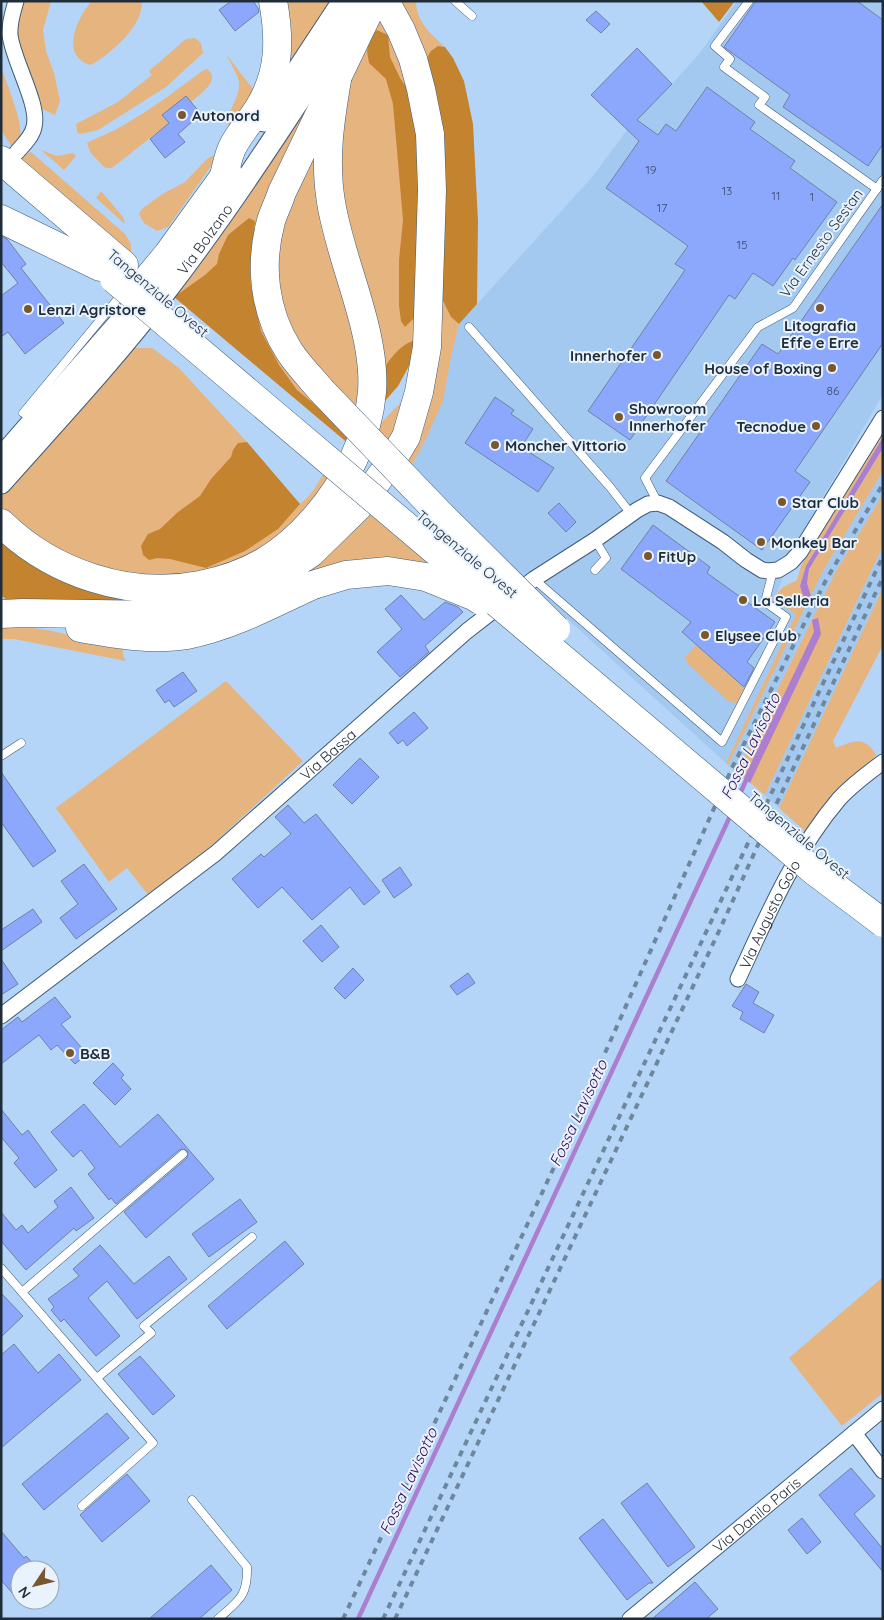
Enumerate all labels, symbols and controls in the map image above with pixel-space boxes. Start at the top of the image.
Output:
place label: Autonord [192,106,260,125]
marker: Autonord [176,109,188,121]
house number: 19 [645,162,657,177]
house number: 13 [722,183,732,198]
street label: Via Ernesto Sestan [775,185,867,301]
house number: 11 [772,188,780,203]
house number: 1 [810,189,814,204]
street label: Via Bolzano [173,200,236,278]
house number: 17 [657,200,667,215]
house number: 15 [737,237,747,252]
street label: Tangenziale Ovest [103,245,213,341]
place label: Lenzi Agristore [38,300,146,319]
marker: Litografia Effe e Erre [814,302,826,314]
marker: Lenzi Agristore [22,303,34,315]
place label: Litografia Effe e Erre [781,316,859,352]
place label: Innerhofer [570,346,647,365]
marker: Innerhofer [651,349,663,361]
place label: House of Boxing [704,359,822,378]
marker: House of Boxing [826,362,838,374]
house number: 86 [827,383,840,398]
place label: Showroom Innerhofer [629,399,706,435]
marker: Showroom Innerhofer [613,411,625,423]
place label: Tecnodue [736,417,806,436]
marker: Tecnodue [810,420,822,432]
place label: Moncher Vittorio [505,436,626,455]
marker: Moncher Vittorio [489,439,501,451]
place label: Star Club [792,493,859,512]
marker: Star Club [776,496,788,508]
street label: Tangenziale Ovest [412,506,522,602]
place label: Monkey Bar [771,533,858,552]
marker: Monkey Bar [755,536,767,548]
place label: FitUp [658,547,696,566]
marker: FitUp [642,550,654,562]
place label: La Selleria [753,591,829,610]
marker: La Selleria [737,594,749,606]
place label: Elysee Club [715,626,797,645]
marker: Elysee Club [699,629,711,641]
water label: Fossa Lavisotto [716,689,785,802]
street label: Via Bassa [296,724,360,784]
street label: Tangenziale Ovest [744,787,854,883]
street label: Via Augusto Goio [735,856,804,972]
place label: B&B [80,1044,110,1063]
marker: B&B [64,1047,76,1059]
water label: Fossa Lavisotto [545,1055,612,1169]
water label: Fossa Lavisotto [375,1423,442,1537]
street label: Via Danilo Paris [708,1472,804,1556]
north arrow [10,1560,60,1610]
text: N [14,1583,35,1602]

